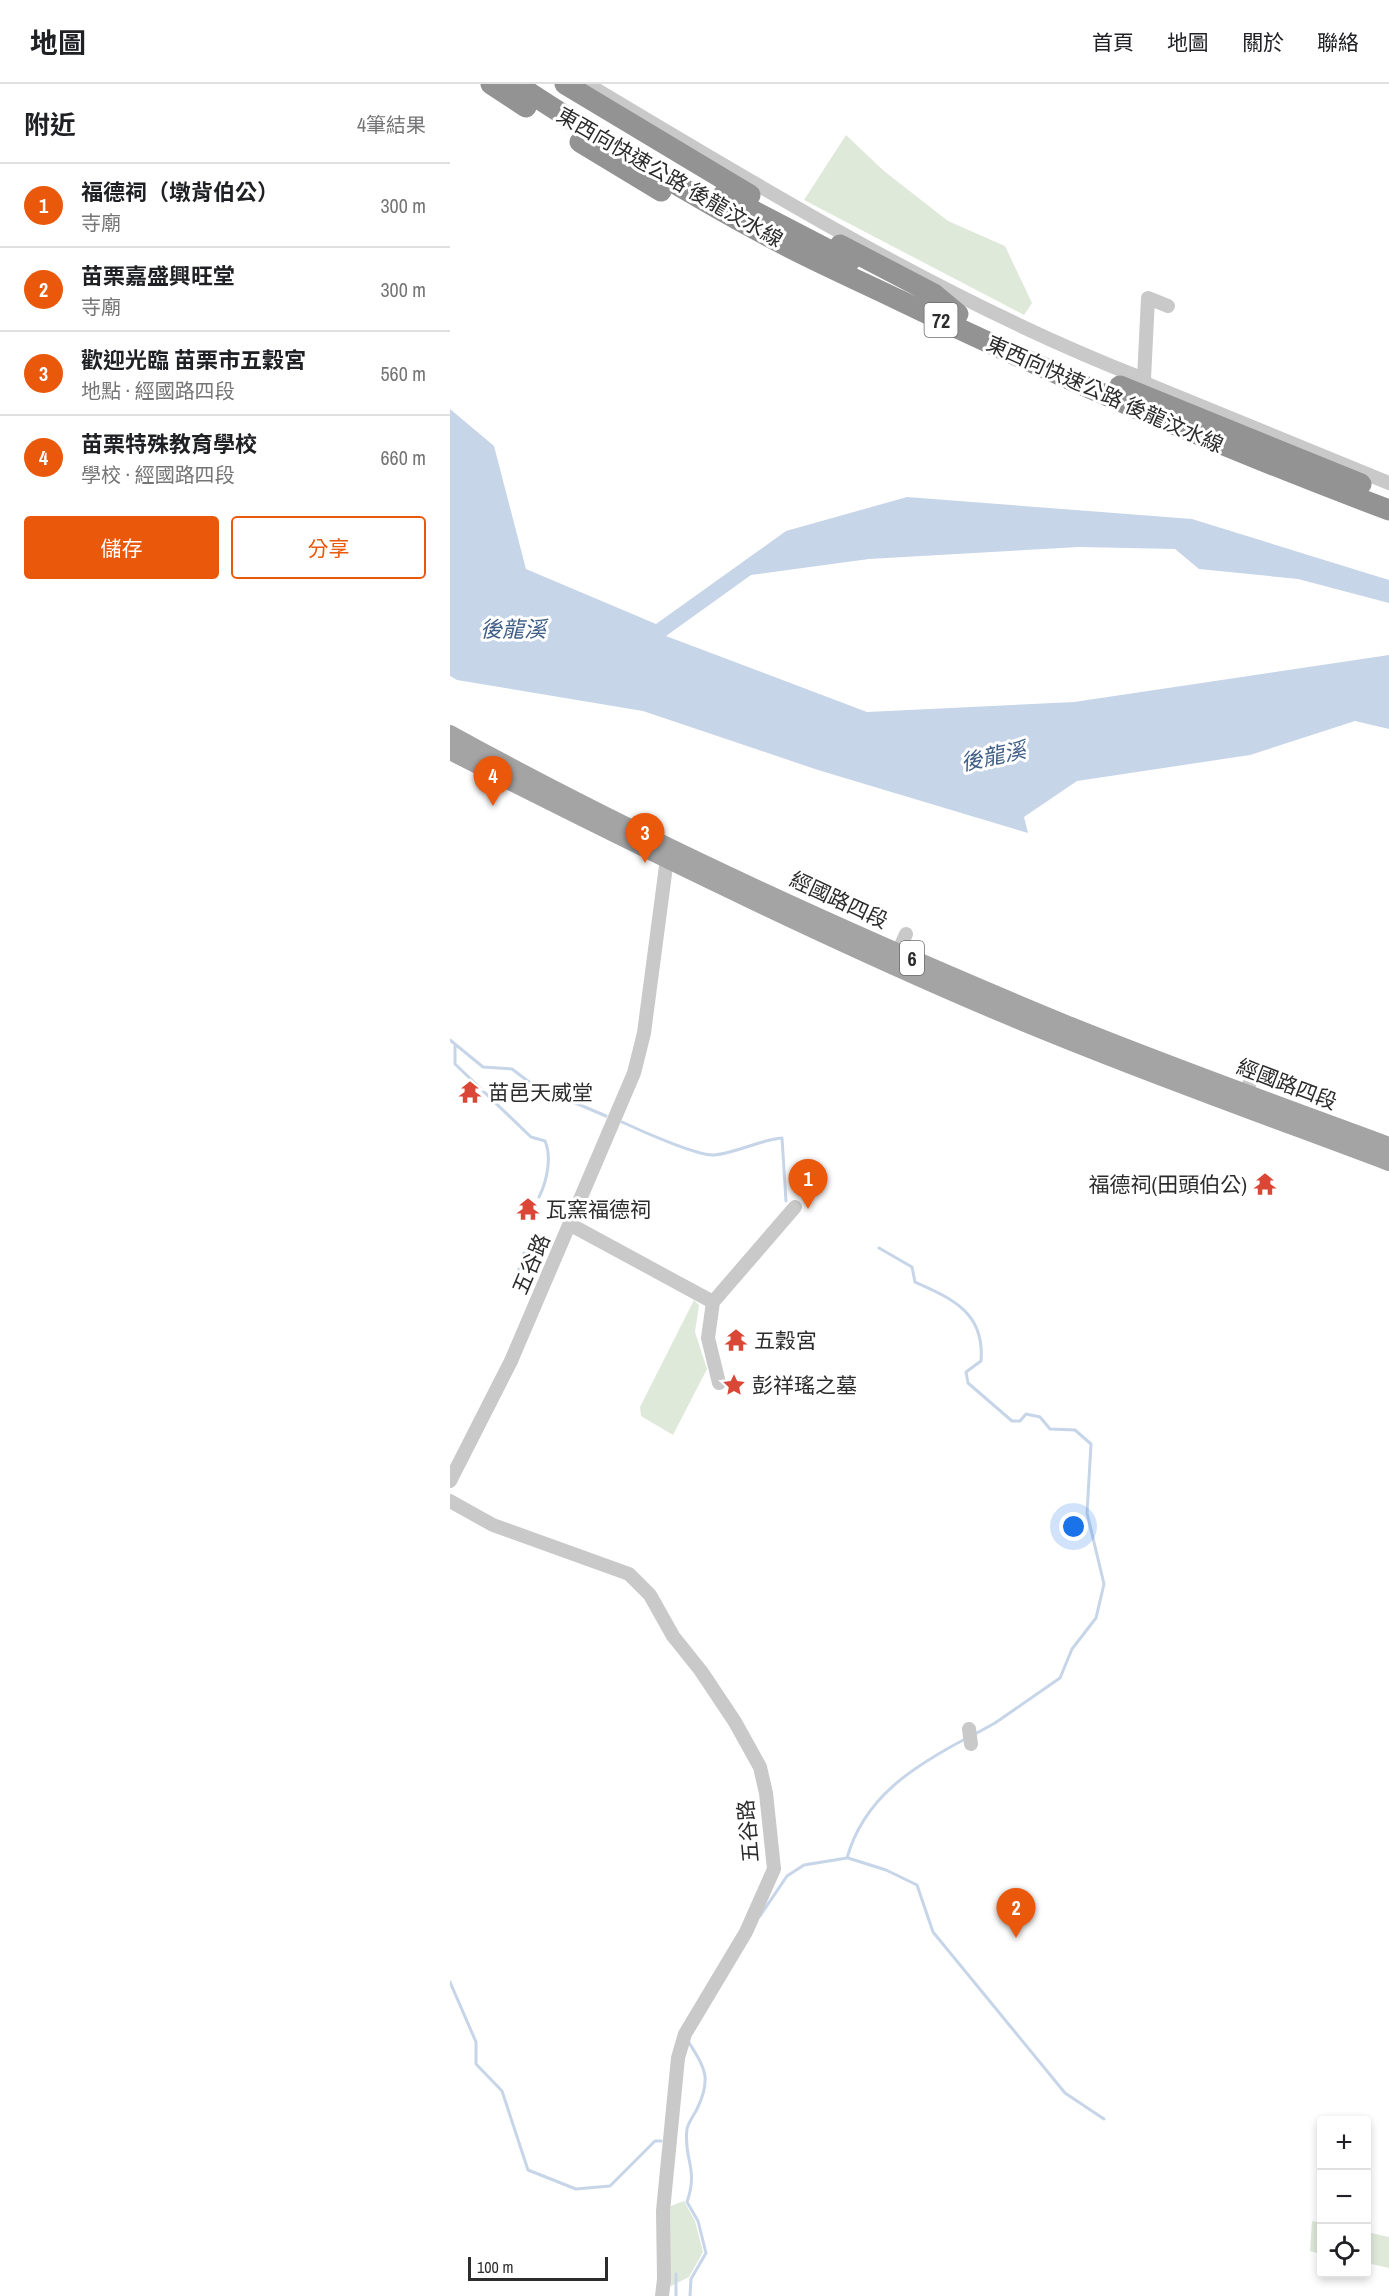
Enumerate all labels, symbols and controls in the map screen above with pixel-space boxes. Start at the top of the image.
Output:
text: 地圖 [30,24,86,62]
text: 首頁 [1092,28,1134,57]
text: 地圖 [1167,28,1209,57]
text: 關於 [1242,28,1284,57]
text: 聯絡 [1317,28,1359,57]
street label: 東西向快速公路 後龍汶水線 [552,100,788,254]
text: 附近 [24,107,76,142]
text: 4筆結果 [357,111,426,138]
text: 福德祠（墩背伯公） [81,177,279,207]
text: 1 [39,192,48,219]
text: 300 m [380,192,426,219]
text: 寺廟 [81,209,121,236]
text: 苗栗嘉盛興旺堂 [81,261,235,291]
text: 2 [39,276,48,303]
text: 300 m [380,276,426,303]
text: 寺廟 [81,293,121,320]
road number: 72 [924,303,958,337]
street label: 東西向快速公路 後龍汶水線 [982,329,1228,459]
text: 歡迎光臨 苗栗市五穀宮 [81,345,306,375]
text: 3 [39,360,48,387]
text: 560 m [380,360,426,387]
text: 地點 · 經國路四段 [81,377,235,404]
text: 苗栗特殊教育學校 [81,429,257,459]
text: 4 [39,444,48,471]
text: 660 m [380,444,426,471]
text: 學校 · 經國路四段 [81,461,235,488]
button: 儲存 [24,516,219,579]
button: 分享 [231,516,426,579]
water label: 後龍溪 [480,614,549,644]
water label: 後龍溪 [958,734,1031,778]
pin: 4 [474,756,513,806]
pin: 3 [626,814,664,863]
street label: 經國路四段 [785,865,893,935]
road number: 6 [900,941,924,975]
street label: 經國路四段 [1233,1052,1341,1116]
place label: 苗邑天威堂 [488,1078,593,1107]
temple icon: 苗邑天威堂 [457,1079,483,1105]
pin: 1 [788,1160,828,1209]
place label: 福德祠(田頭伯公) [1089,1170,1247,1199]
temple icon: 福德祠(田頭伯公) [1252,1171,1278,1197]
place label: 瓦窯福德祠 [546,1195,651,1224]
temple icon: 瓦窯福德祠 [515,1196,541,1222]
street label: 五谷路 [505,1229,557,1299]
place label: 五穀宮 [754,1326,817,1355]
temple icon: 五穀宮 [723,1327,749,1353]
place label: 彭祥瑤之墓 [752,1371,857,1400]
place icon: 彭祥瑤之墓 [721,1372,747,1398]
your location [1059,1512,1088,1541]
street label: 五谷路 [731,1798,765,1864]
pin: 2 [996,1888,1036,1938]
map controls [1317,2116,1371,2278]
button: + [1317,2116,1371,2170]
button: − [1317,2170,1371,2224]
button: locate [1317,2224,1371,2278]
scale bar [468,2254,608,2282]
text: 100 m [477,2256,513,2278]

